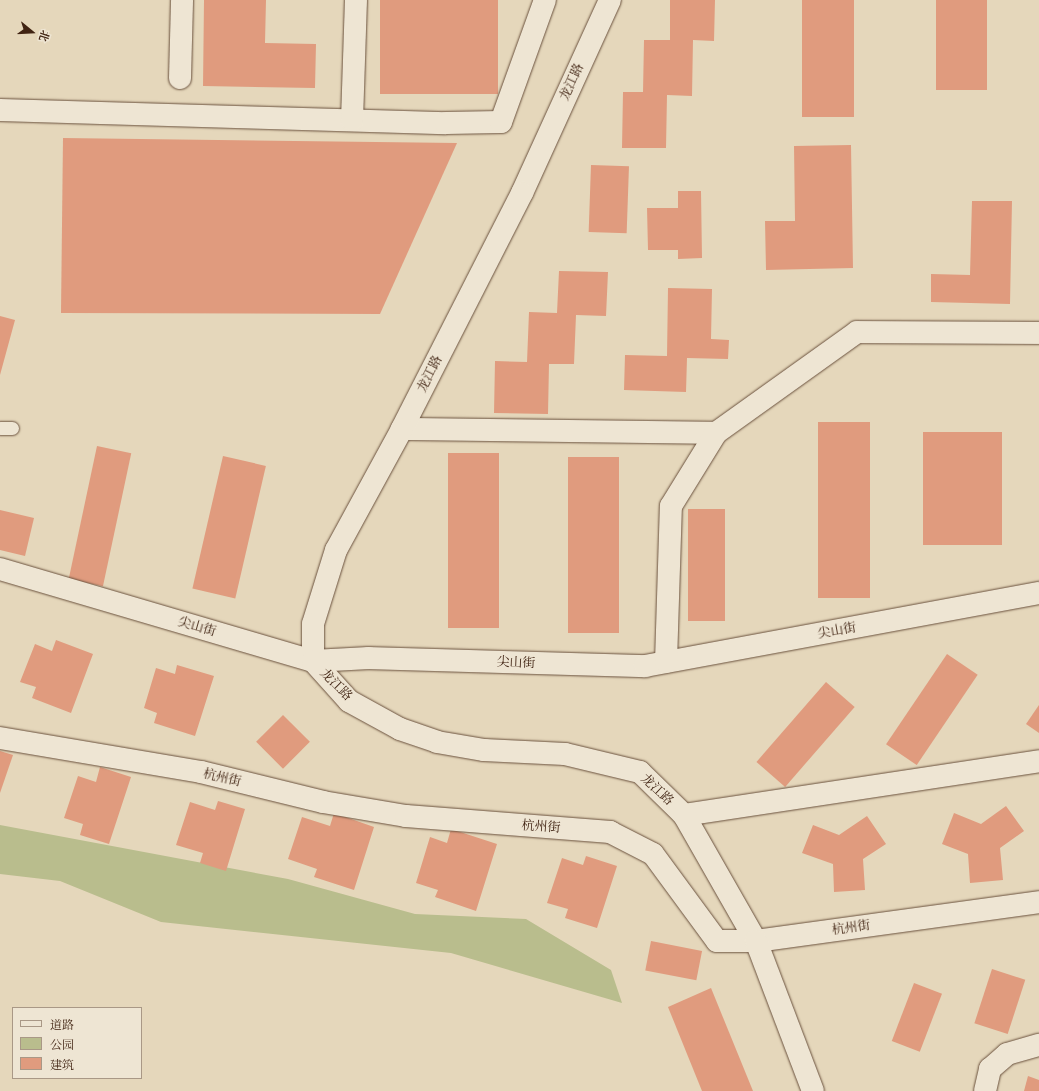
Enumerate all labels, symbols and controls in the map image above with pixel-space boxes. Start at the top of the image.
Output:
north arrow [12,12,52,52]
text: 北 [36,29,52,43]
street label: 龙江路 [557,61,587,103]
street label: 龙江路 [414,353,446,395]
street label: 尖山街 [176,614,218,640]
street label: 尖山街 [816,620,858,642]
street label: 尖山街 [496,655,536,671]
street label: 龙江路 [317,666,355,704]
street label: 杭州街 [201,766,243,790]
street label: 龙江路 [637,771,677,809]
street label: 杭州街 [521,818,561,836]
street label: 杭州街 [831,918,871,938]
legend [12,1007,142,1079]
text: 道路 [50,1018,74,1032]
text: 公园 [50,1038,74,1052]
text: 建筑 [50,1058,74,1072]

